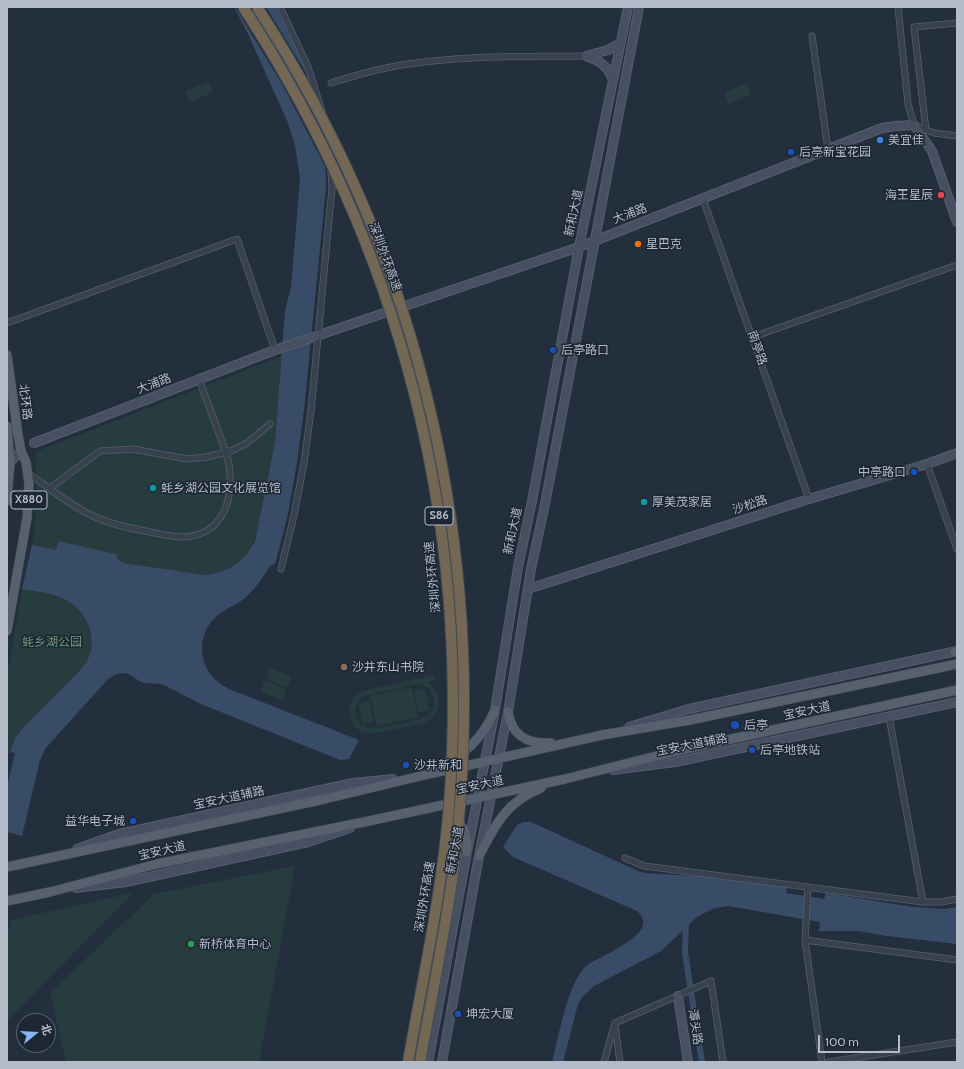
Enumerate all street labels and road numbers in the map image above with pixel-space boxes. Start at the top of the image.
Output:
street label: 新和大道 [562,188,586,238]
street label: 大浦路 [611,201,649,227]
street label: 深圳外环高速 [366,221,404,293]
street label: 南亭路 [744,329,770,367]
street label: 大浦路 [135,371,173,397]
street label: 北环路 [16,383,34,421]
road number: X880 [11,491,47,509]
street label: 沙松路 [731,493,769,517]
street label: 新和大道 [501,506,525,556]
road number: S86 [425,507,453,525]
street label: 深圳外环高速 [422,540,444,614]
street label: 宝安大道 [782,699,832,723]
street label: 宝安大道辅路 [655,731,729,759]
street label: 宝安大道 [455,773,505,797]
street label: 宝安大道辅路 [192,783,266,813]
street label: 新和大道 [443,825,467,875]
street label: 宝安大道 [137,839,187,863]
street label: 深圳外环高速 [412,860,438,934]
street label: 潭头路 [685,1008,705,1046]

